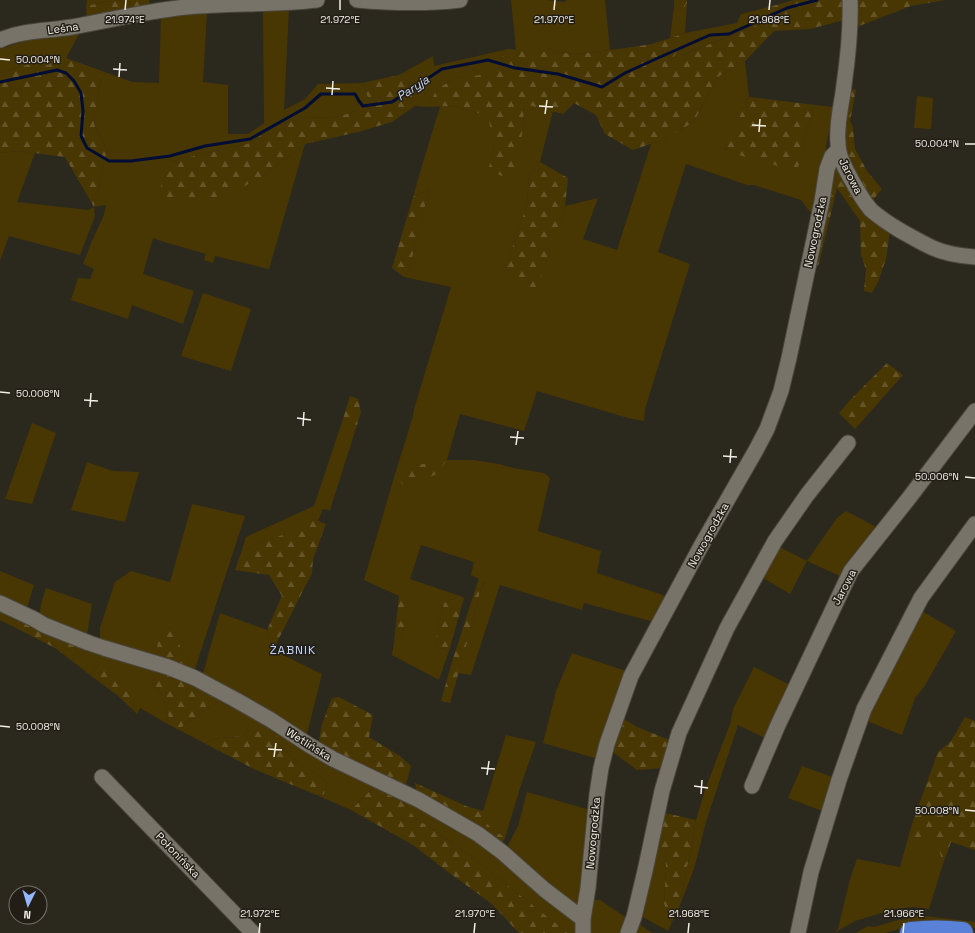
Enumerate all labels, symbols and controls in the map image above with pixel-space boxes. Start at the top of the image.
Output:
text: 21.974°E [105,13,145,26]
text: 21.972°E [320,13,360,26]
text: 21.970°E [534,13,574,26]
text: 21.968°E [749,13,790,26]
street label: Leśna [47,19,80,37]
text: 50.004°N [16,53,60,66]
water label: Paryja [394,72,432,104]
text: 50.004°N [915,137,959,150]
street label: Jarowa [836,156,866,197]
street label: Nowogrodzka [801,195,829,269]
text: 50.006°N [16,387,60,400]
text: 50.006°N [915,470,959,483]
street label: Nowogrodzka [684,499,732,570]
street label: Jarowa [829,566,859,607]
district label: ŻABNIK [270,642,316,658]
text: 50.008°N [16,720,60,733]
street label: Wetlińska [284,725,335,764]
street label: Nowogrodzka [583,796,603,870]
text: 50.008°N [915,804,959,817]
street label: Połonińska [153,829,204,881]
north arrow [8,885,48,925]
text: 21.972°E [240,907,280,920]
text: 21.970°E [455,907,495,920]
text: 21.968°E [669,907,710,920]
text: 21.966°E [884,907,925,920]
text: N [23,908,31,922]

